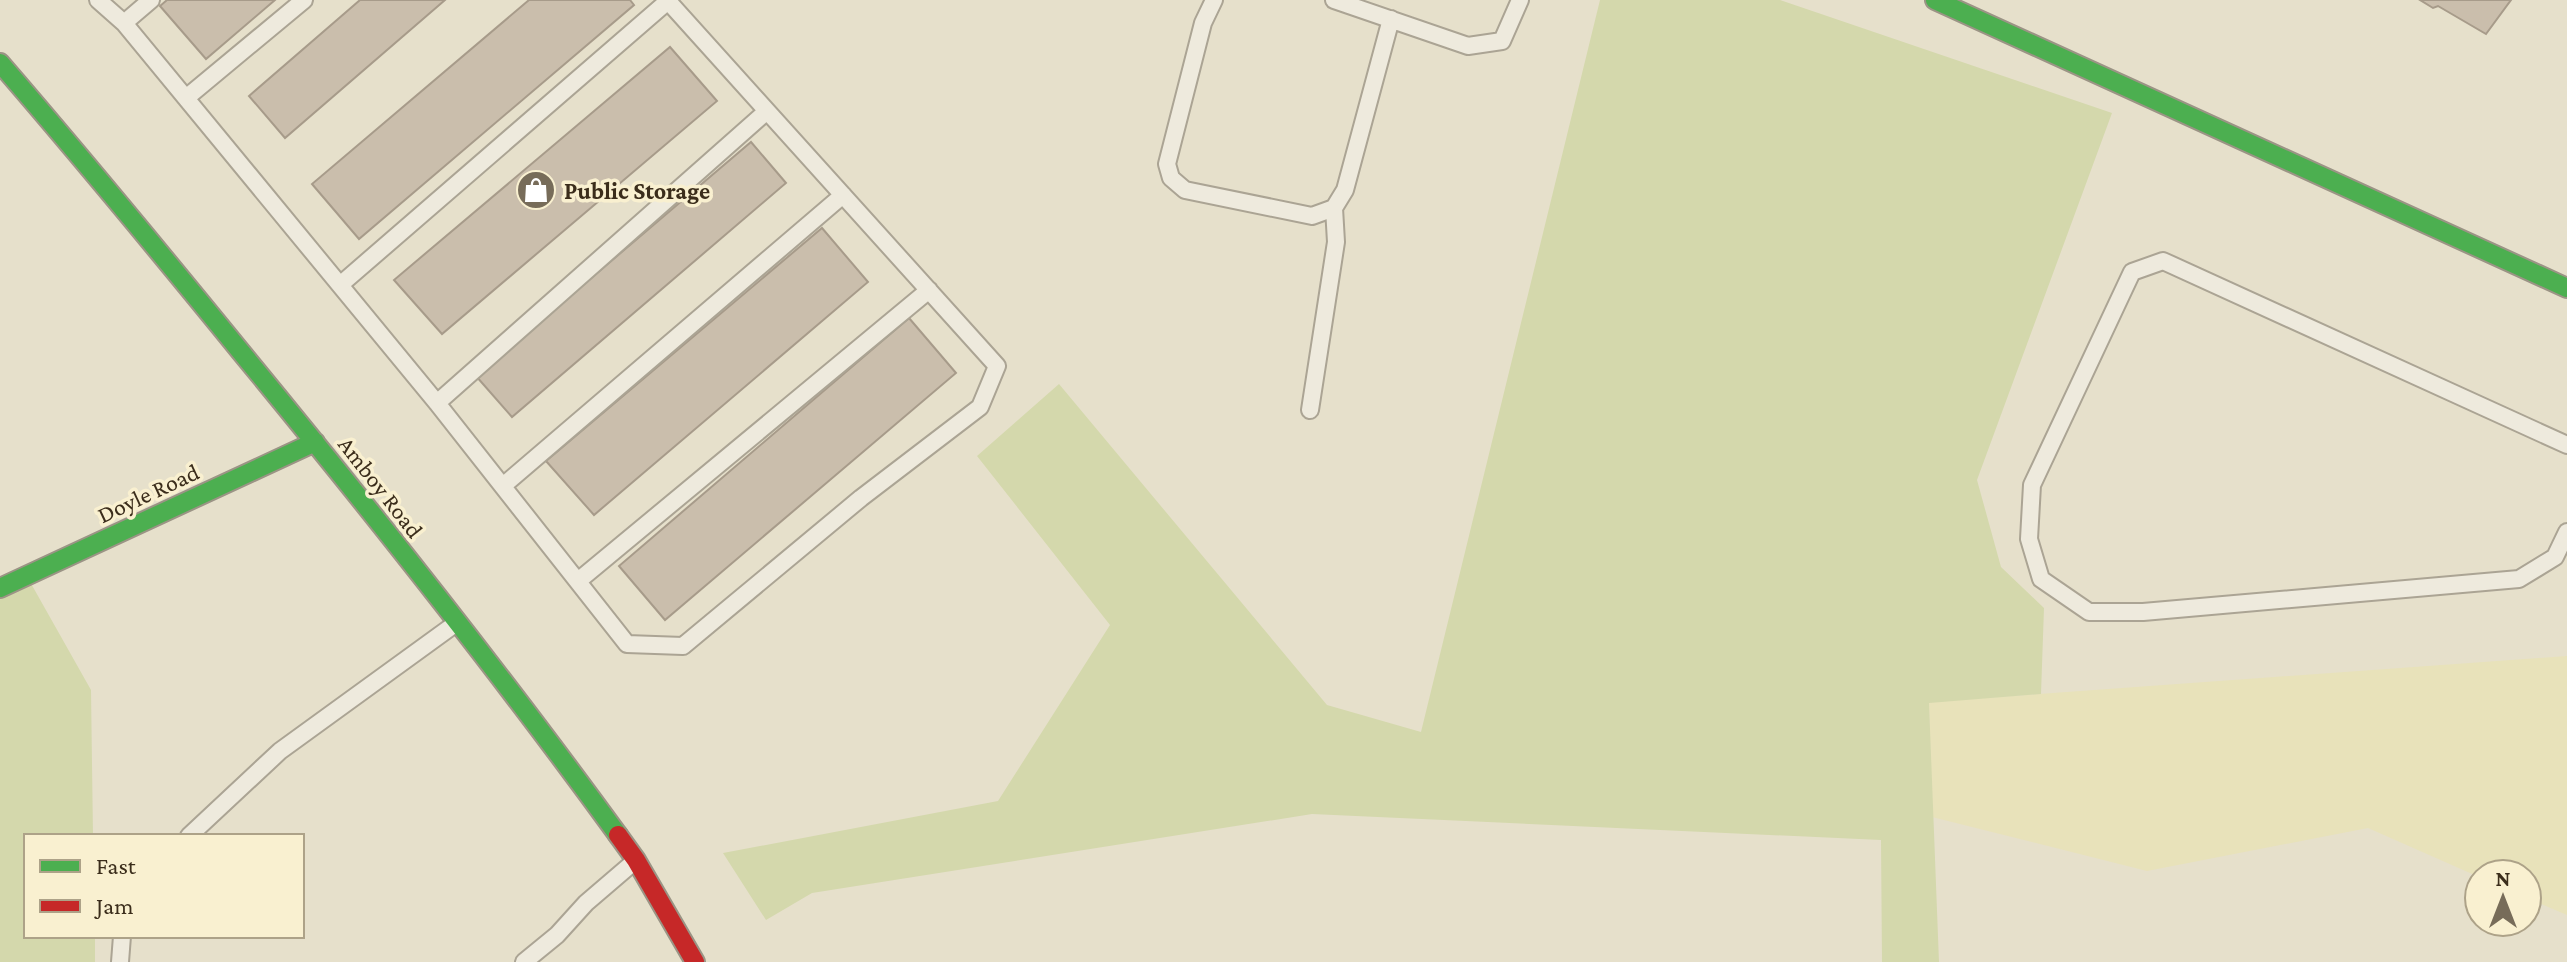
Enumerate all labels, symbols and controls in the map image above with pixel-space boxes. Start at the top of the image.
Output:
shop icon: Public Storage [515,169,557,211]
place label: Public Storage [564,177,710,204]
street label: Amboy Road [333,431,429,543]
street label: Doyle Road [93,458,203,528]
legend [24,834,304,938]
text: Fast [96,852,137,879]
north arrow [2463,858,2543,938]
text: N [2496,866,2511,891]
text: Jam [94,892,134,919]

